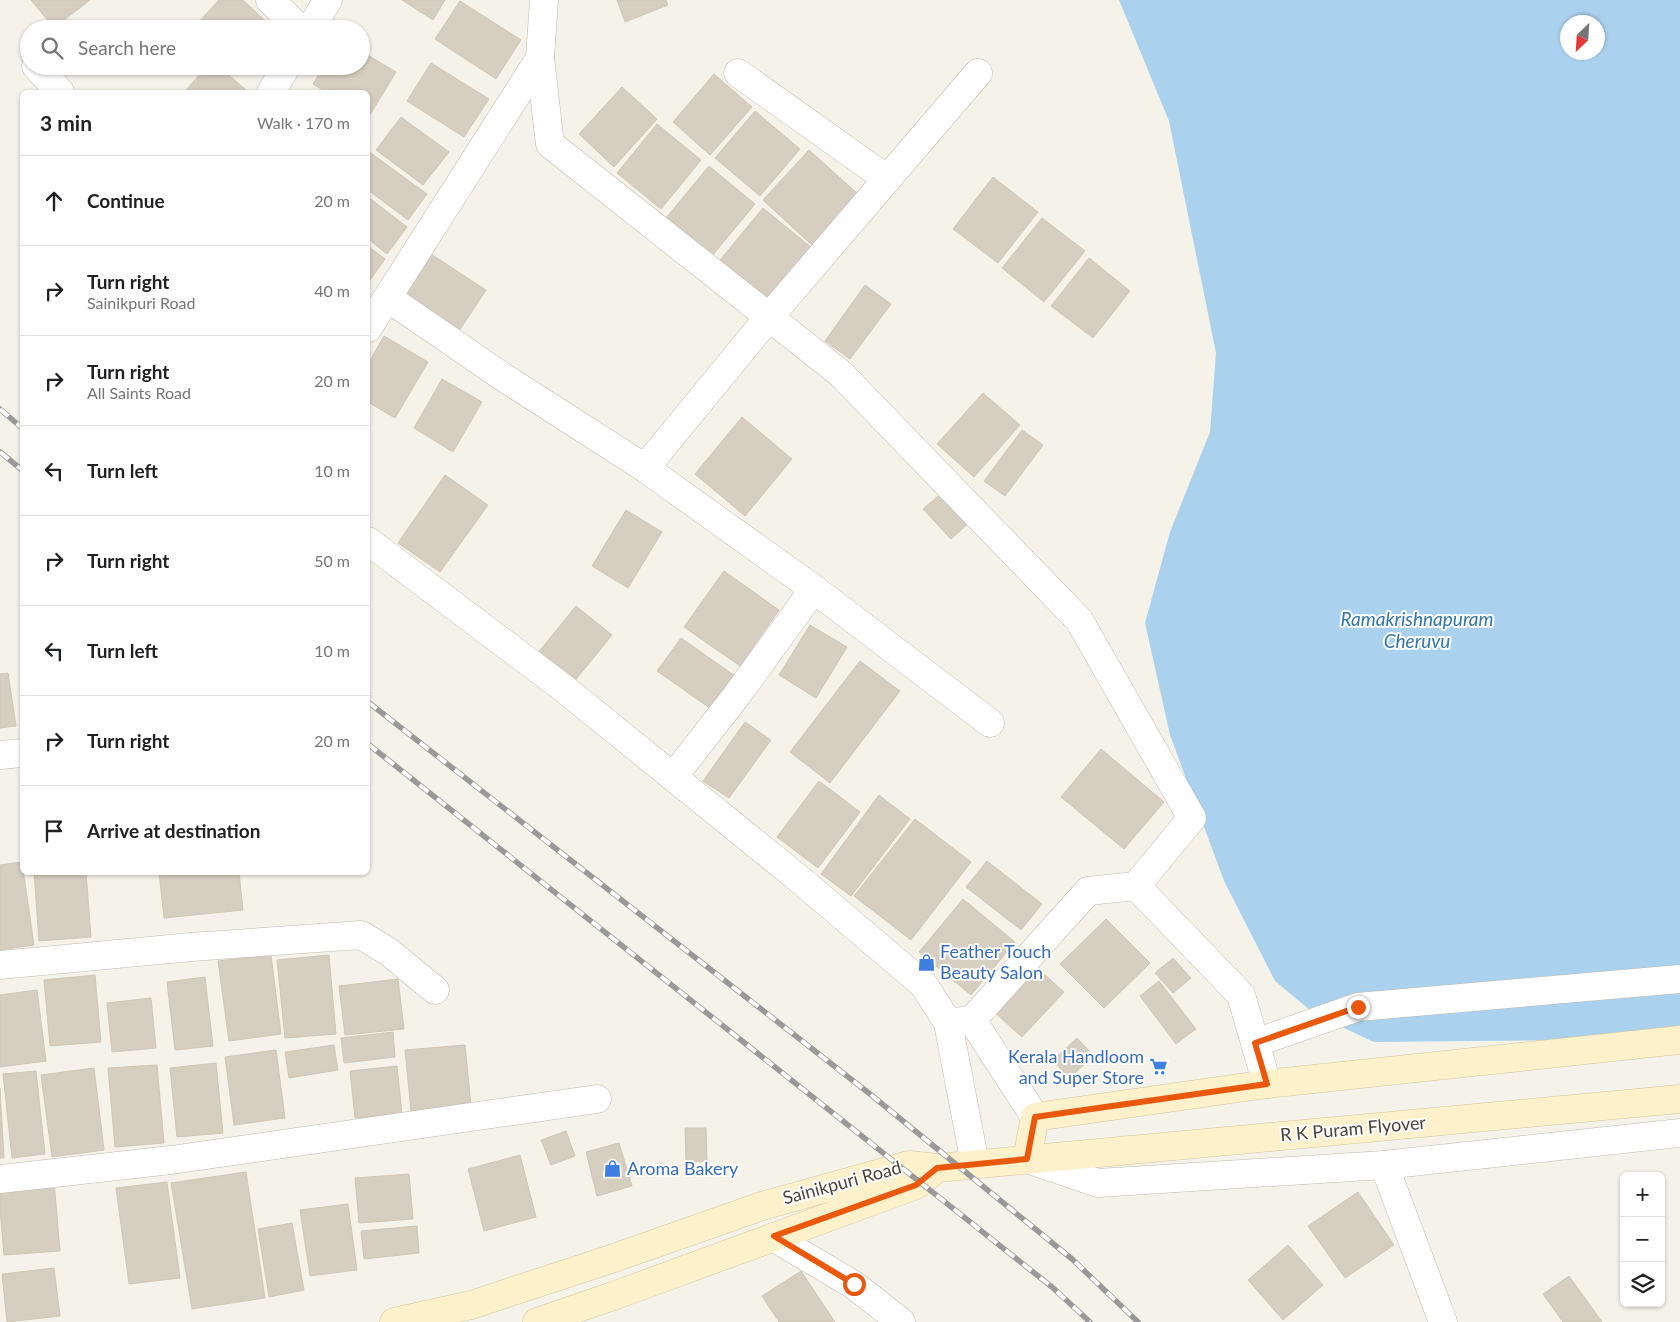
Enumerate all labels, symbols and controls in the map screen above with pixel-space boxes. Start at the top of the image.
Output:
north arrow [1560,15,1605,60]
search box [20,20,370,75]
icon: search [38,34,66,62]
text: Search here [78,36,176,59]
text: 3 min [40,110,92,135]
text: Walk · 170 m [257,113,350,132]
icon: ahead [40,187,68,215]
text: Continue [87,189,165,212]
text: 20 m [314,191,350,210]
text: Turn right [87,270,169,293]
icon: right [40,277,68,305]
text: 40 m [314,281,350,300]
text: Sainikpuri Road [87,293,195,312]
text: Turn right [87,360,169,383]
icon: right [40,367,68,395]
text: 20 m [314,371,350,390]
text: All Saints Road [87,383,191,402]
icon: left [40,457,68,485]
text: Turn left [87,459,158,482]
text: 10 m [314,461,350,480]
icon: right [40,547,68,575]
text: Turn right [87,549,169,572]
text: 50 m [314,551,350,570]
water label: Ramakrishnapuram Cheruvu [1340,607,1494,652]
icon: left [40,637,68,665]
text: Turn left [87,639,158,662]
text: 10 m [314,641,350,660]
icon: right [40,727,68,755]
text: Turn right [87,729,169,752]
text: 20 m [314,731,350,750]
icon: arrive [40,817,68,845]
text: Arrive at destination [87,819,260,842]
place label: Feather Touch Beauty Salon [940,940,1051,983]
shop icon: Feather Touch Beauty Salon [916,952,936,972]
route end [1347,996,1370,1019]
place label: Kerala Handloom and Super Store [1008,1045,1144,1088]
supermarket icon: Kerala Handloom and Super Store [1148,1057,1168,1077]
street label: R K Puram Flyover [1279,1111,1427,1145]
street label: Sainikpuri Road [780,1156,903,1208]
place label: Aroma Bakery [627,1157,739,1179]
shop icon: Aroma Bakery [603,1159,623,1179]
map controls [1620,1172,1665,1307]
button: + [1620,1172,1665,1217]
button: − [1620,1217,1665,1262]
button: layers [1620,1262,1665,1307]
route start [843,1273,866,1296]

